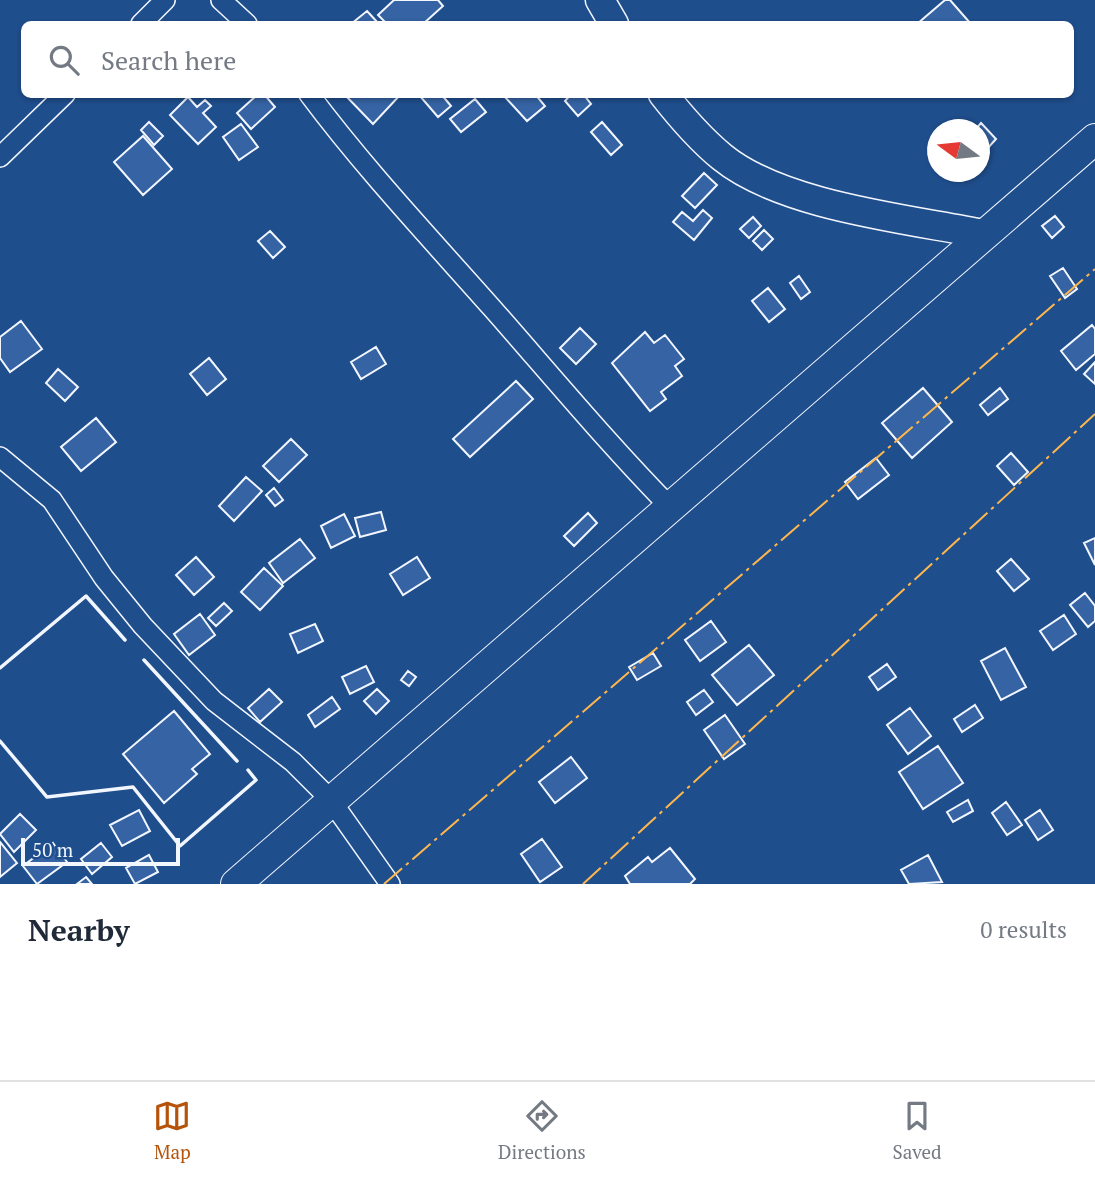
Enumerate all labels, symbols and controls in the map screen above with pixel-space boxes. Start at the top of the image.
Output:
search box [21,21,1074,98]
icon: search [45,41,83,79]
text: Search here [101,43,236,77]
north arrow [927,119,990,182]
scale bar [21,835,180,867]
text: 50 m [32,837,73,862]
text: Nearby [28,910,130,950]
text: 0 results [980,914,1067,945]
tab: Map [153,1097,191,1164]
tab: Directions [498,1097,586,1164]
tab: Saved [892,1097,942,1164]

